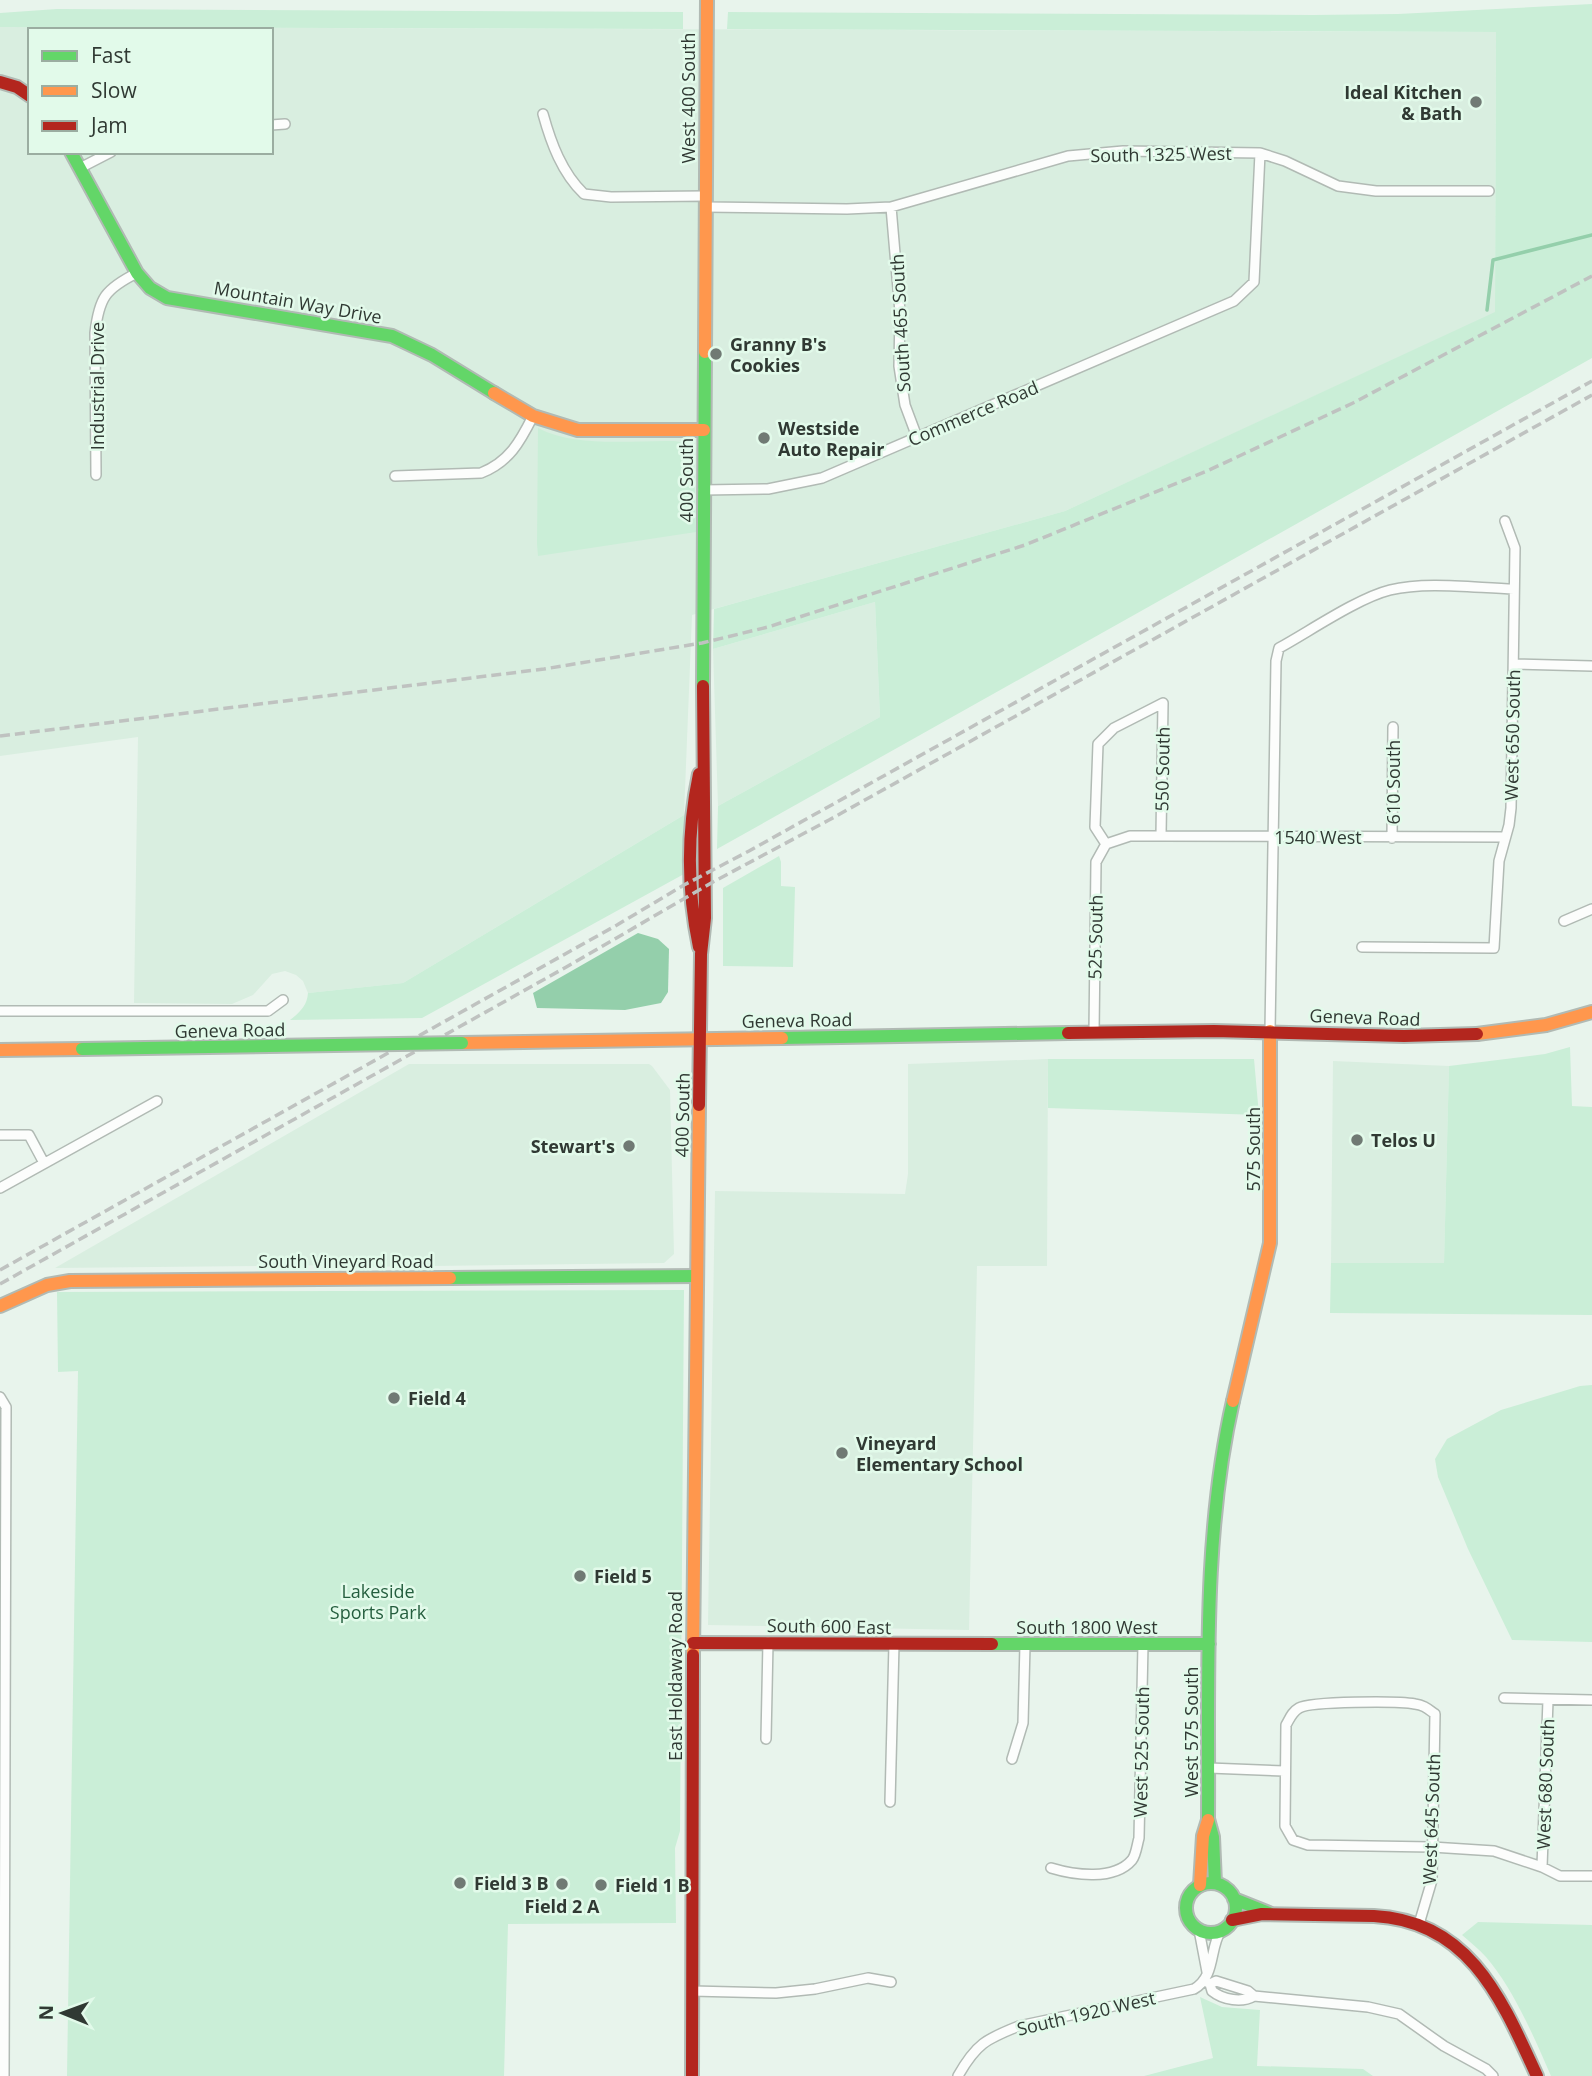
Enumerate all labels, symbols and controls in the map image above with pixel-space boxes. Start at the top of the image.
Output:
legend [28,28,273,154]
street label: West 400 South [676,32,700,164]
text: Fast [91,41,131,69]
text: Slow [91,76,137,104]
place label: Ideal Kitchen & Bath [1344,80,1462,125]
marker: Ideal Kitchen & Bath [1468,94,1484,110]
text: Jam [89,111,128,139]
street label: South 1325 West [1090,141,1232,167]
street label: South 465 South [884,253,916,393]
street label: Mountain Way Drive [212,275,384,329]
street label: Industrial Drive [85,322,109,450]
place label: Granny B's Cookies [730,332,827,377]
marker: Granny B's Cookies [708,346,724,362]
street label: Commerce Road [904,375,1042,451]
place label: Westside Auto Repair [778,416,884,461]
marker: Westside Auto Repair [756,430,772,446]
street label: 400 South [674,438,698,522]
street label: West 650 South [1499,669,1525,801]
street label: 550 South [1149,726,1175,812]
street label: 610 South [1381,740,1405,824]
street label: 1540 West [1274,825,1362,849]
street label: 525 South [1082,894,1108,980]
street label: Geneva Road [1309,1003,1421,1031]
street label: Geneva Road [741,1007,853,1033]
street label: Geneva Road [174,1017,286,1043]
street label: 400 South [669,1072,695,1158]
street label: 575 South [1241,1107,1265,1191]
place label: Telos U [1371,1128,1436,1152]
marker: Telos U [1349,1132,1365,1148]
place label: Stewart's [531,1134,615,1158]
marker: Stewart's [621,1138,637,1154]
street label: South Vineyard Road [258,1249,434,1273]
place label: Field 4 [408,1386,466,1410]
marker: Field 4 [386,1390,402,1406]
place label: Vineyard Elementary School [856,1431,1023,1476]
marker: Vineyard Elementary School [834,1445,850,1461]
place label: Field 5 [594,1564,652,1588]
marker: Field 5 [572,1568,588,1584]
park label: Lakeside Sports Park [330,1579,427,1624]
street label: East Holdaway Road [663,1591,687,1761]
street label: South 600 East [767,1613,891,1639]
street label: South 1800 West [1016,1615,1158,1639]
street label: West 575 South [1179,1666,1203,1798]
street label: West 525 South [1128,1686,1154,1818]
street label: West 680 South [1531,1718,1559,1850]
street label: West 645 South [1417,1753,1445,1885]
place label: Field 3 B [474,1871,549,1895]
place label: Field 1 B [615,1873,690,1897]
marker: Field 3 B [452,1875,468,1891]
marker: Field 2 A [554,1876,570,1892]
marker: Field 1 B [593,1877,609,1893]
place label: Field 2 A [525,1894,600,1918]
north arrow [28,1978,98,2048]
street label: South 1920 West [1014,1985,1158,2041]
text: N [33,2005,59,2021]

